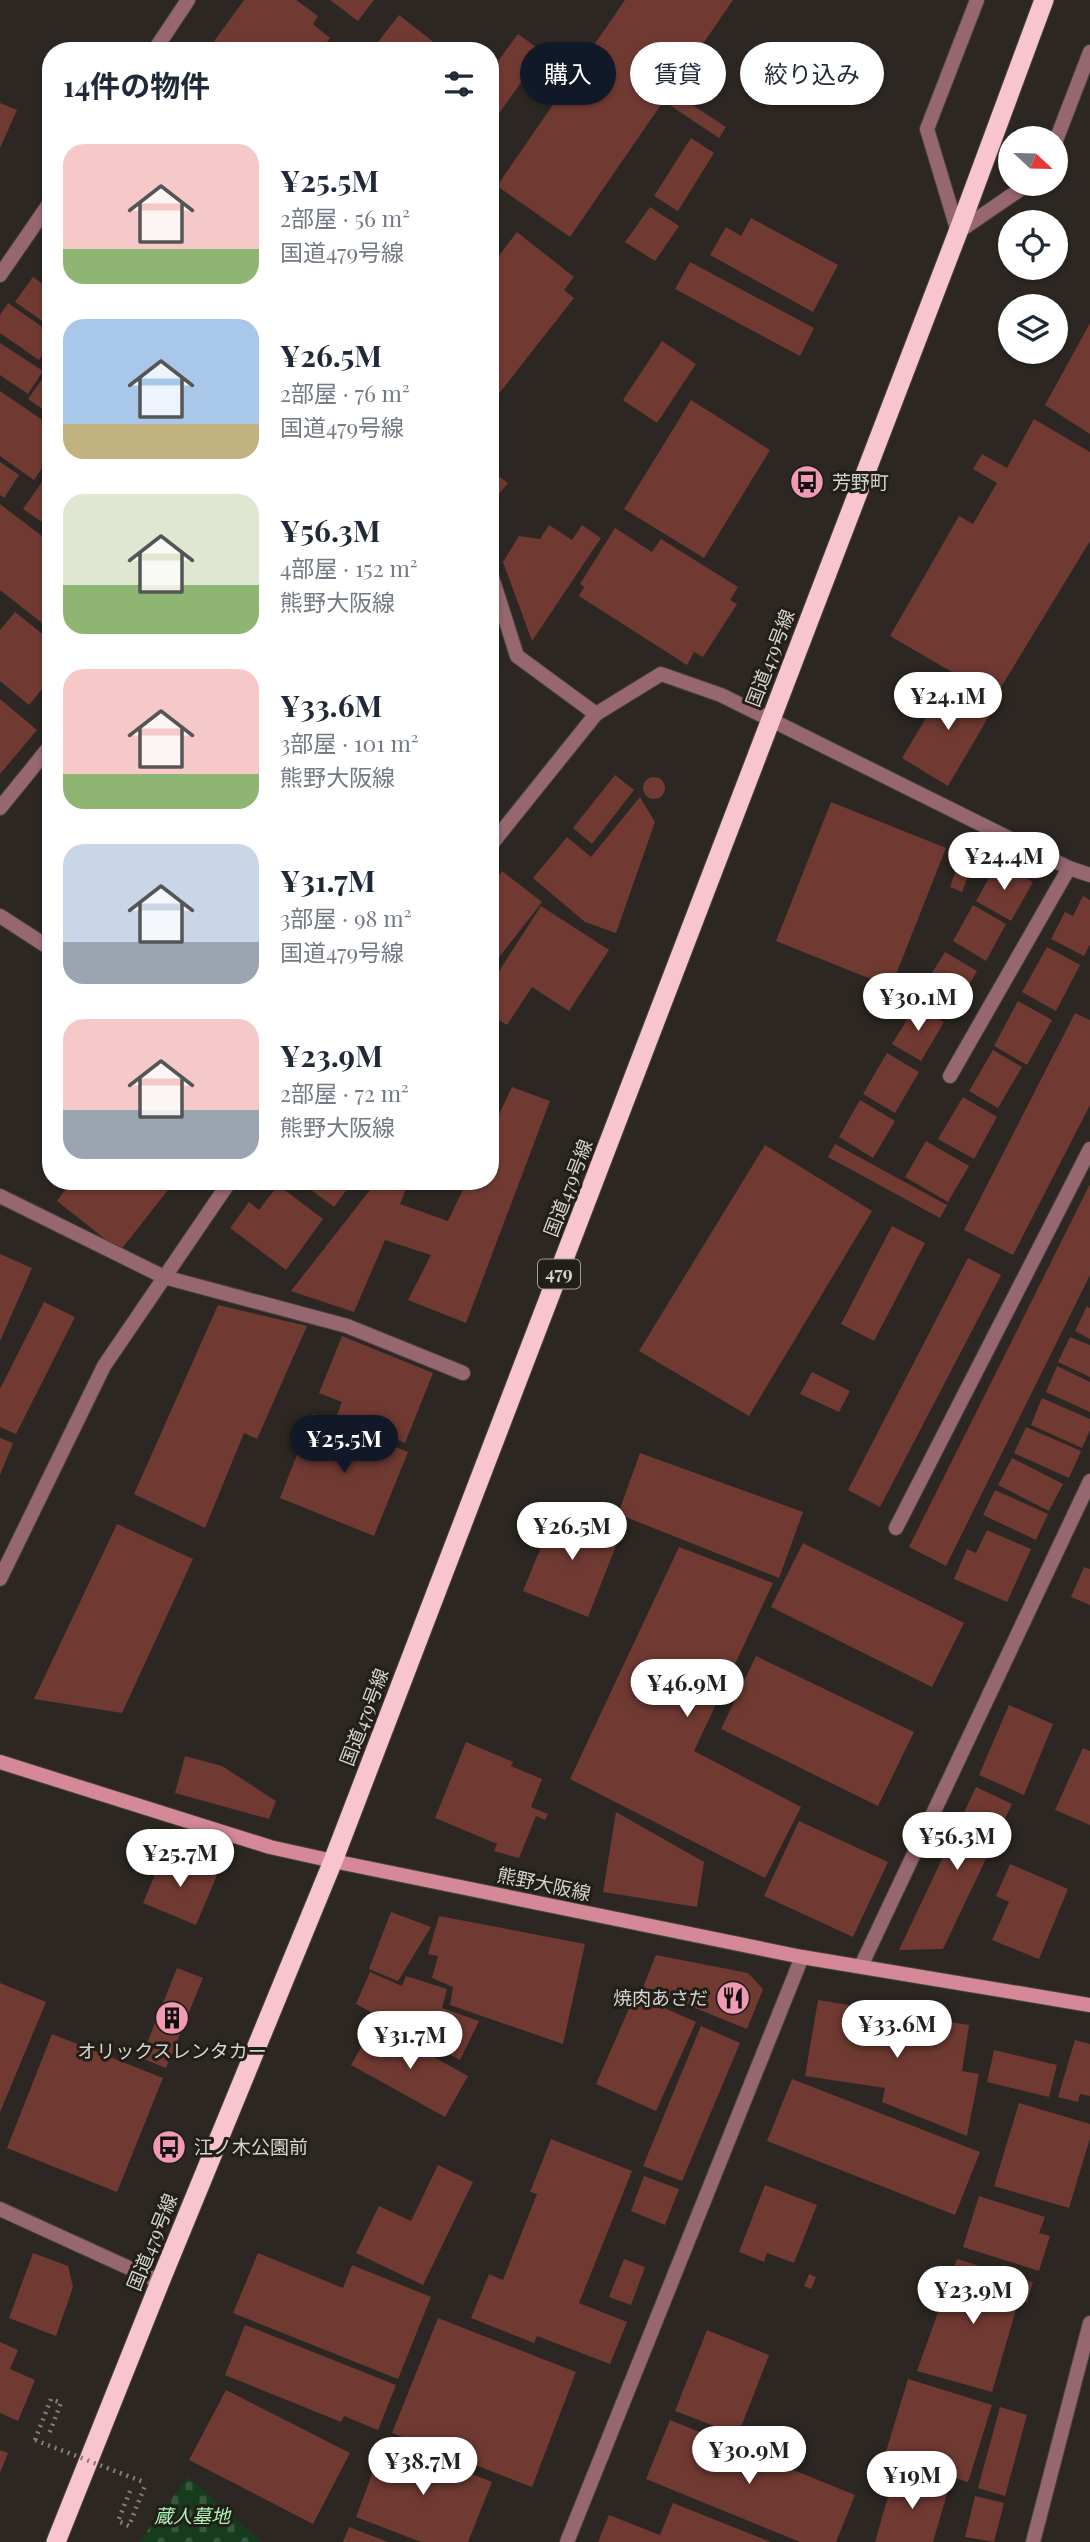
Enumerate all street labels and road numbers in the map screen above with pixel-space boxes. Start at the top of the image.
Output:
street label: 国道479号線 [739,605,800,710]
street label: 国道479号線 [537,1135,598,1240]
road number: 479 [538,1260,580,1288]
street label: 国道479号線 [333,1664,394,1769]
street label: 熊野大阪線 [495,1860,593,1906]
street label: 国道479号線 [120,2189,182,2294]

